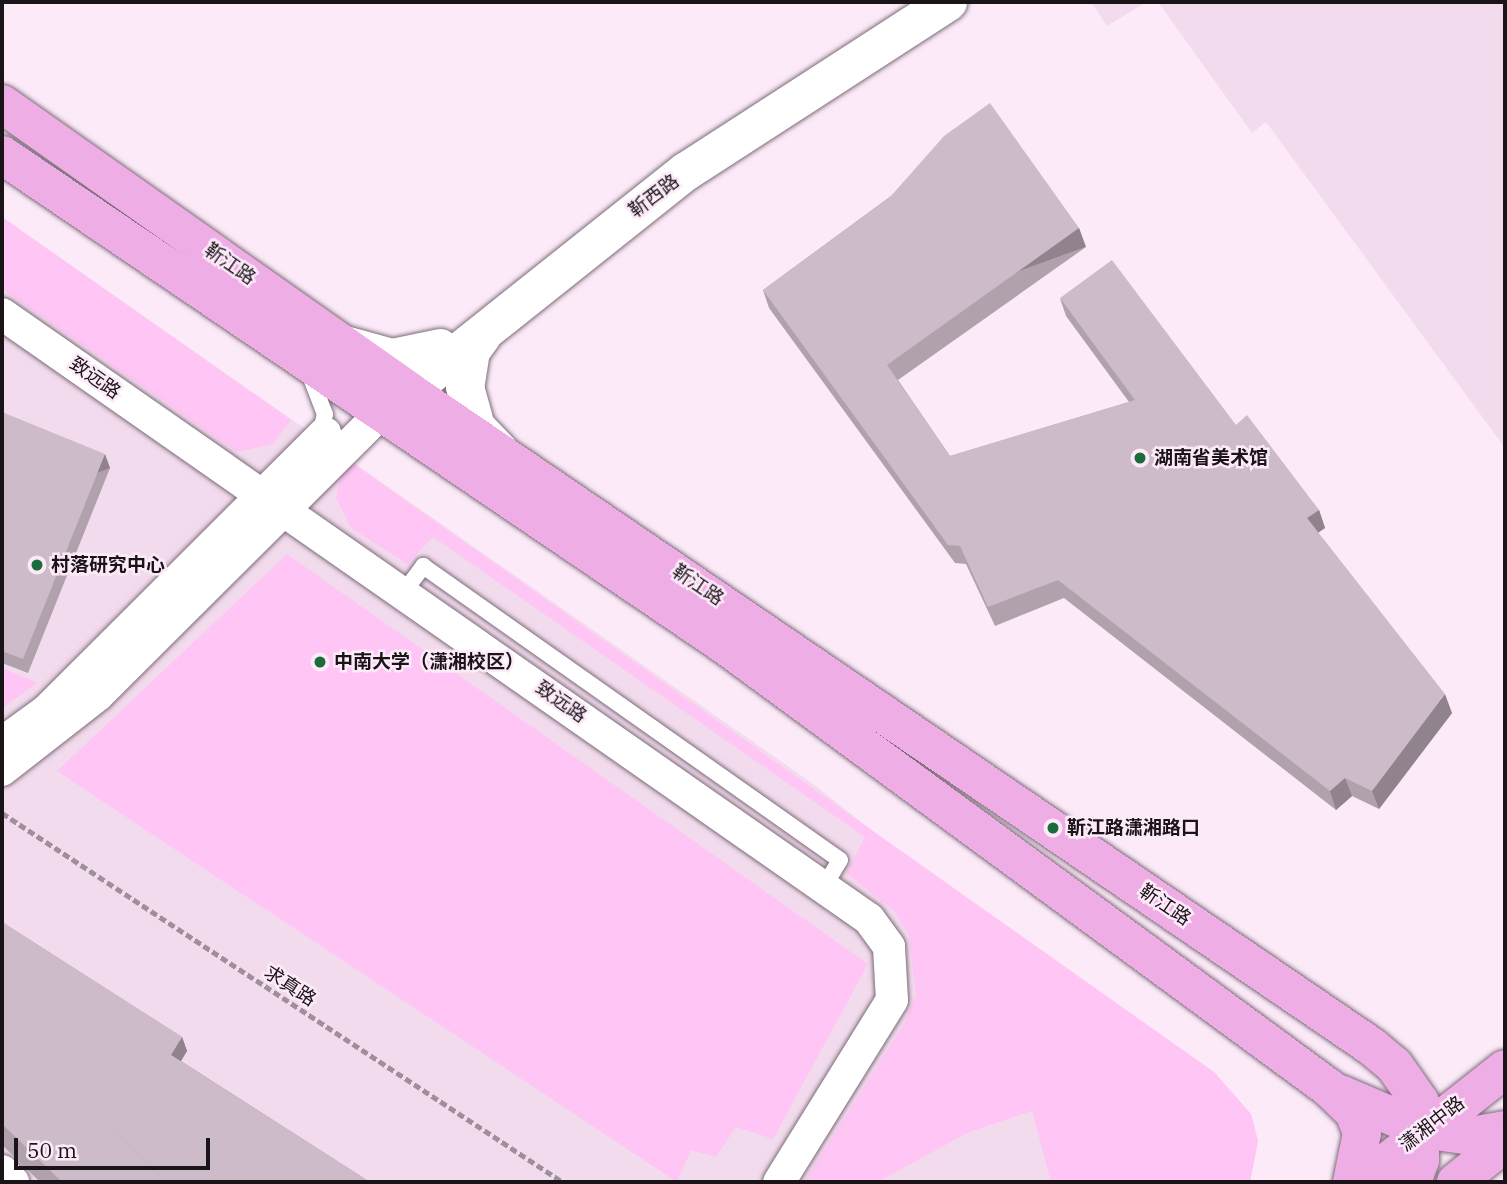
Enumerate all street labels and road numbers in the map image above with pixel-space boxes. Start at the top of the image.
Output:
street label: 靳西路 [624,170,684,222]
street label: 靳江路 [200,238,260,290]
street label: 致远路 [65,352,125,404]
street label: 靳江路 [668,560,728,610]
street label: 致远路 [531,676,591,728]
street label: 靳江路 [1135,880,1195,930]
street label: 求真路 [260,961,320,1011]
street label: 潇湘中路 [1395,1092,1469,1156]

